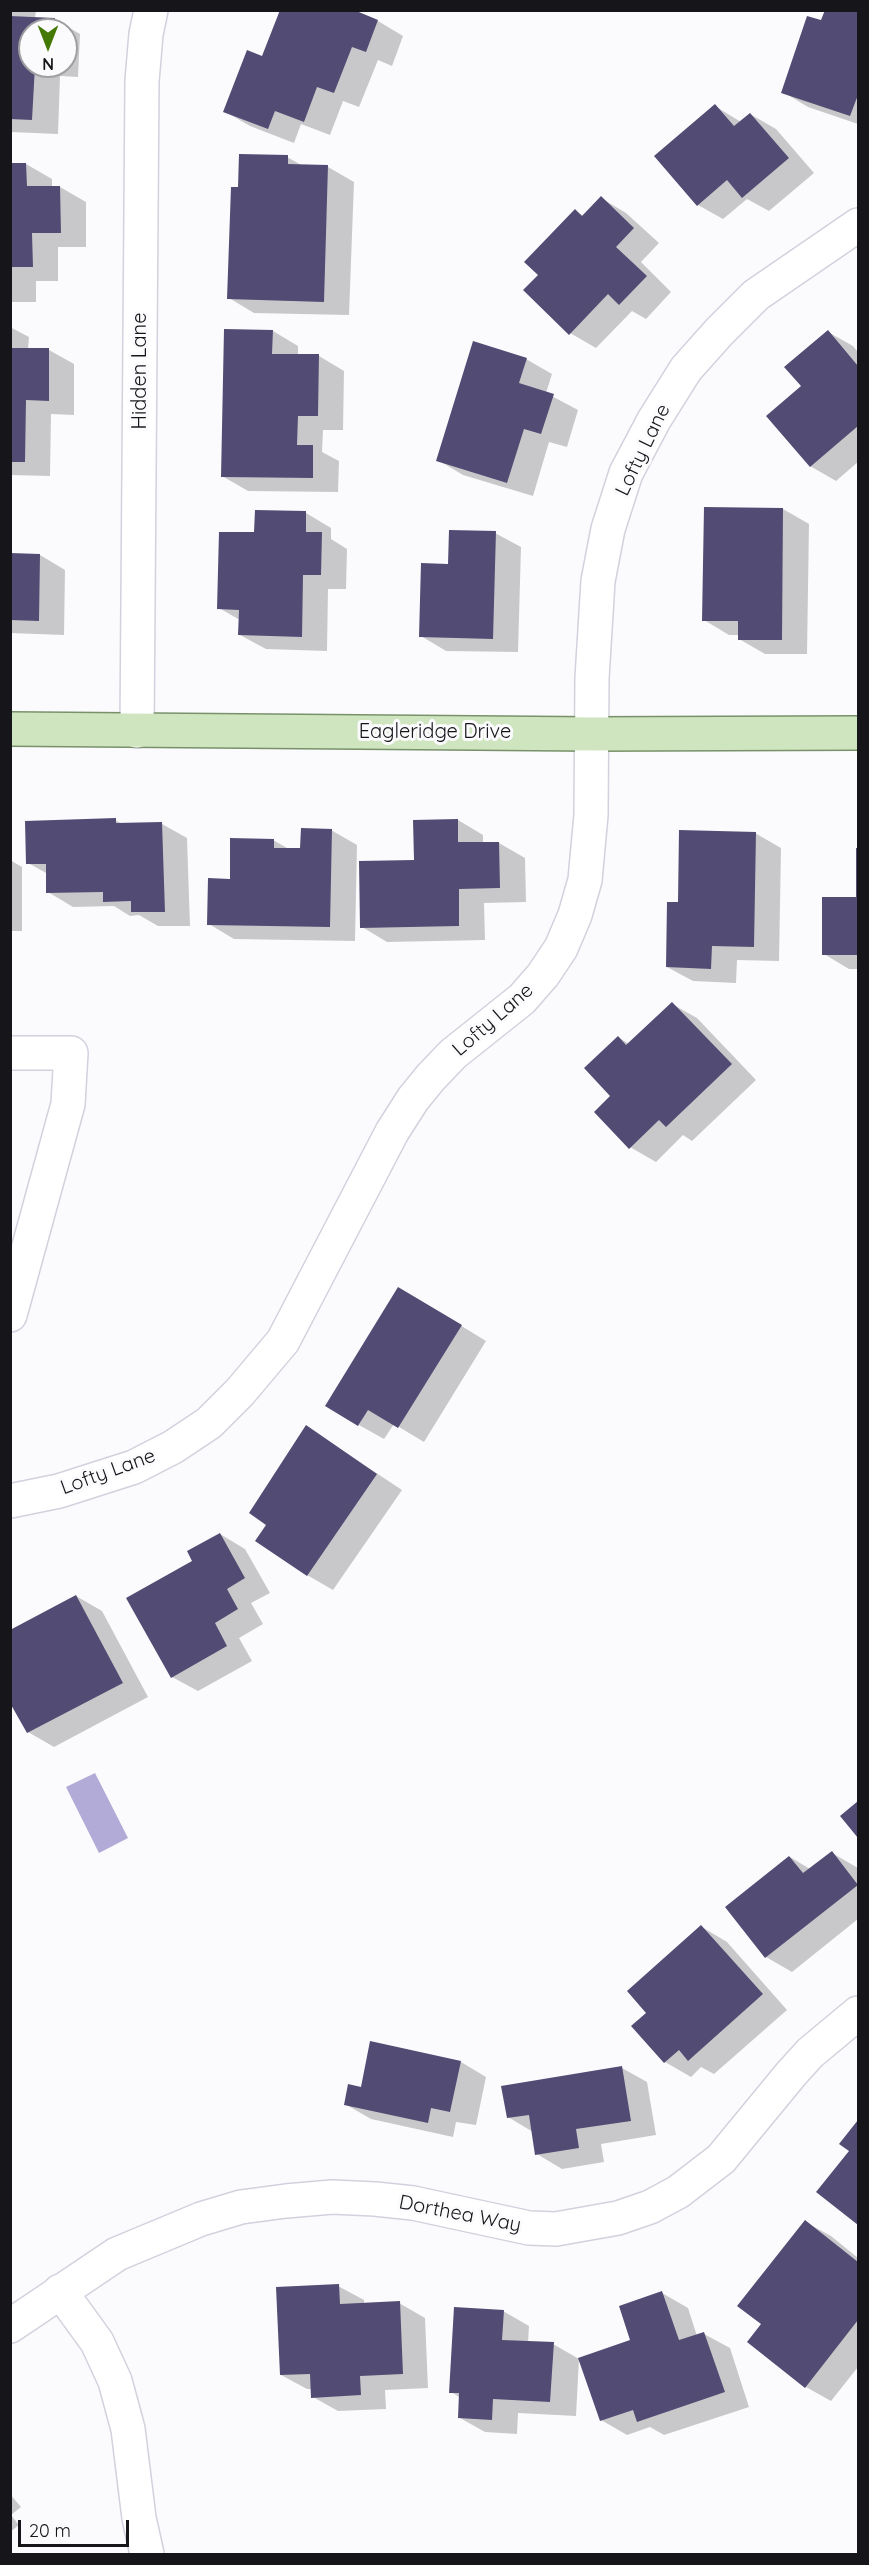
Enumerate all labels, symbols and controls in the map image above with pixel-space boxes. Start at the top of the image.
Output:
north arrow [18,18,78,78]
text: N [42,54,54,74]
street label: Hidden Lane [128,313,152,429]
street label: Lofty Lane [610,400,676,500]
street label: Eagleridge Drive [359,720,511,744]
street label: Lofty Lane [448,978,538,1062]
street label: Lofty Lane [57,1444,159,1500]
street label: Dorthea Way [397,2190,523,2238]
scale bar [21,2508,132,2546]
text: 20 m [29,2519,71,2542]

